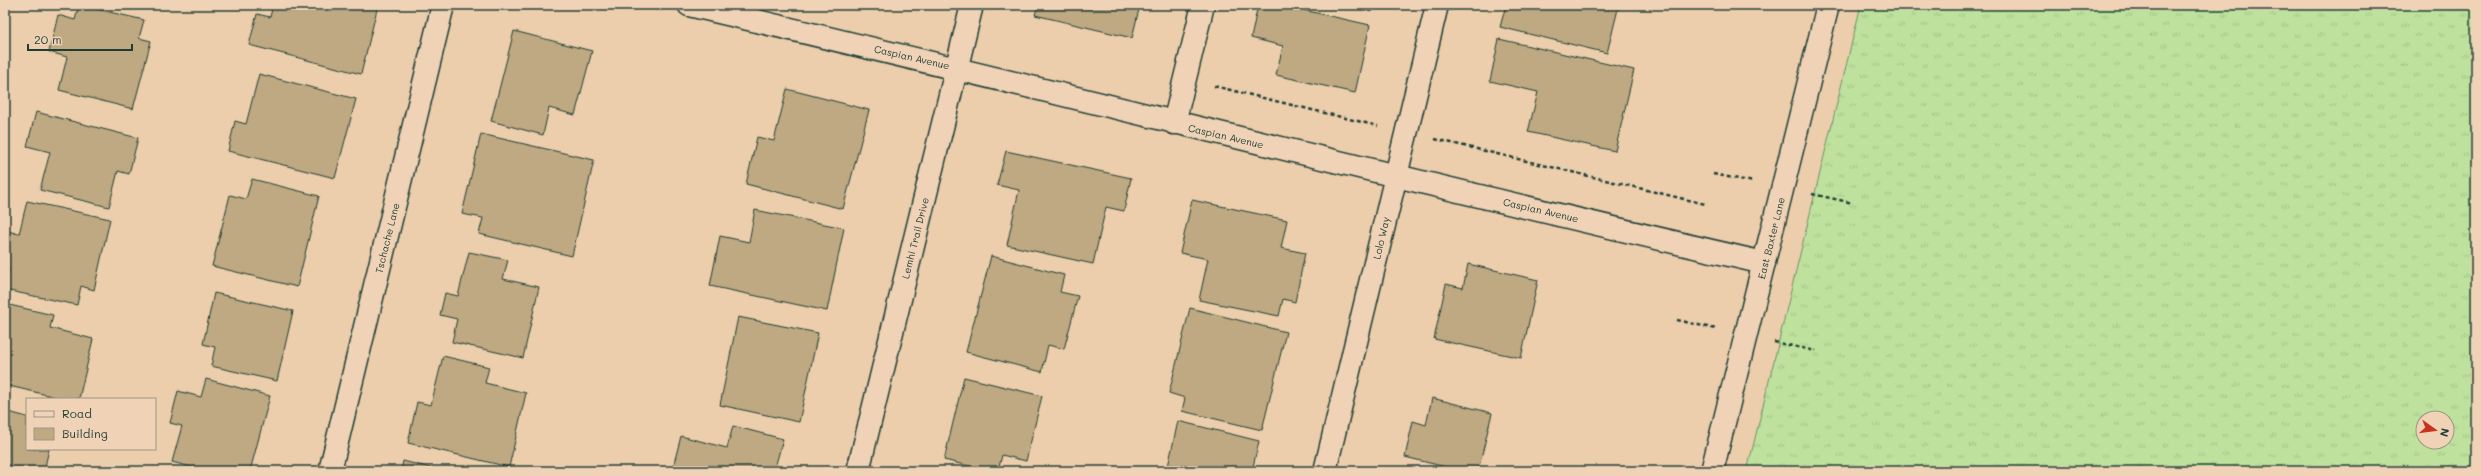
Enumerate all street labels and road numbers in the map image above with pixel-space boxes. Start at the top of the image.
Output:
street label: Caspian Avenue [873,42,951,72]
street label: Caspian Avenue [1187,121,1265,151]
street label: Caspian Avenue [1502,195,1580,225]
street label: Lemhi Trail Drive [898,196,932,280]
street label: East Baxter Lane [1754,196,1788,280]
street label: Tschache Lane [371,201,403,275]
street label: Lolo Way [1369,215,1393,261]

